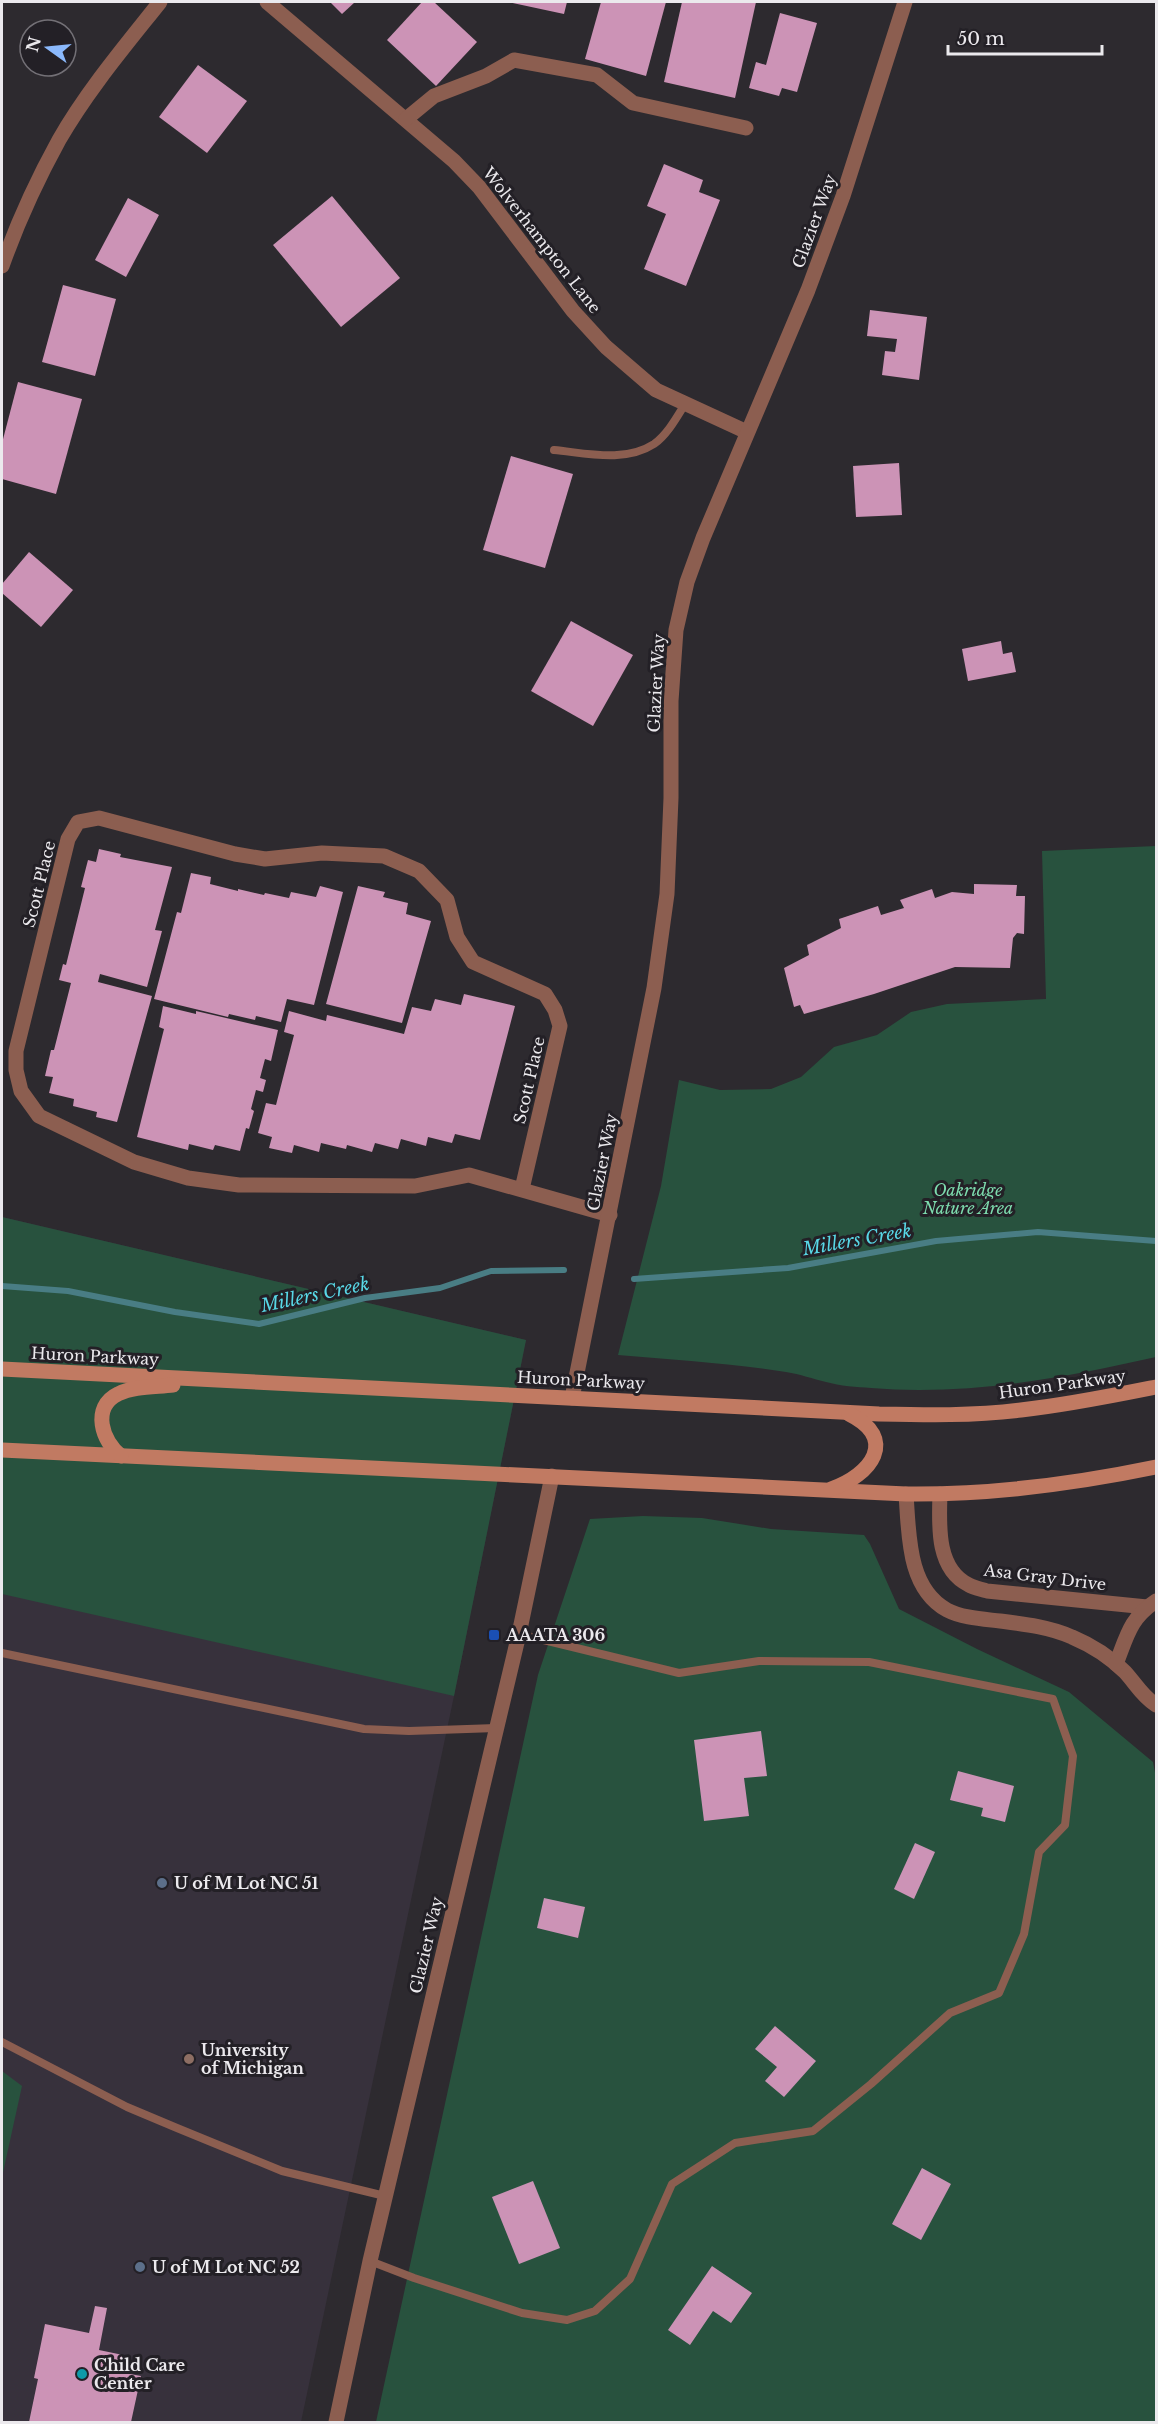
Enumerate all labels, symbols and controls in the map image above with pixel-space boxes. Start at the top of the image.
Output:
north arrow [18,18,78,78]
scale bar [948,18,1102,56]
text: 50 m [957,28,1005,50]
text: N [22,34,45,54]
street label: Wolverhampton Lane [478,162,605,317]
street label: Glazier Way [788,170,841,271]
street label: Glazier Way [643,632,669,733]
street label: Scott Place [19,838,59,930]
street label: Scott Place [509,1034,549,1126]
street label: Glazier Way [583,1111,621,1212]
park label: Oakridge Nature Area [922,1180,1013,1218]
water label: Millers Creek [800,1220,913,1261]
water label: Millers Creek [258,1273,371,1317]
street label: Huron Parkway [31,1343,160,1369]
street label: Huron Parkway [997,1365,1128,1403]
street label: Huron Parkway [517,1367,646,1393]
street label: Asa Gray Drive [982,1559,1107,1594]
place label: AAATA 306 [505,1625,605,1645]
marker: AAATA 306 [487,1628,501,1642]
place label: U of M Lot NC 51 [174,1873,319,1893]
marker: U of M Lot NC 51 [155,1876,169,1890]
street label: Glazier Way [405,1894,447,1995]
place label: University of Michigan [201,2040,304,2078]
marker: University of Michigan [182,2052,196,2066]
place label: U of M Lot NC 52 [152,2257,300,2277]
marker: U of M Lot NC 52 [133,2260,147,2274]
place label: Child Care Center [94,2355,185,2393]
marker: Child Care Center [75,2367,89,2381]

